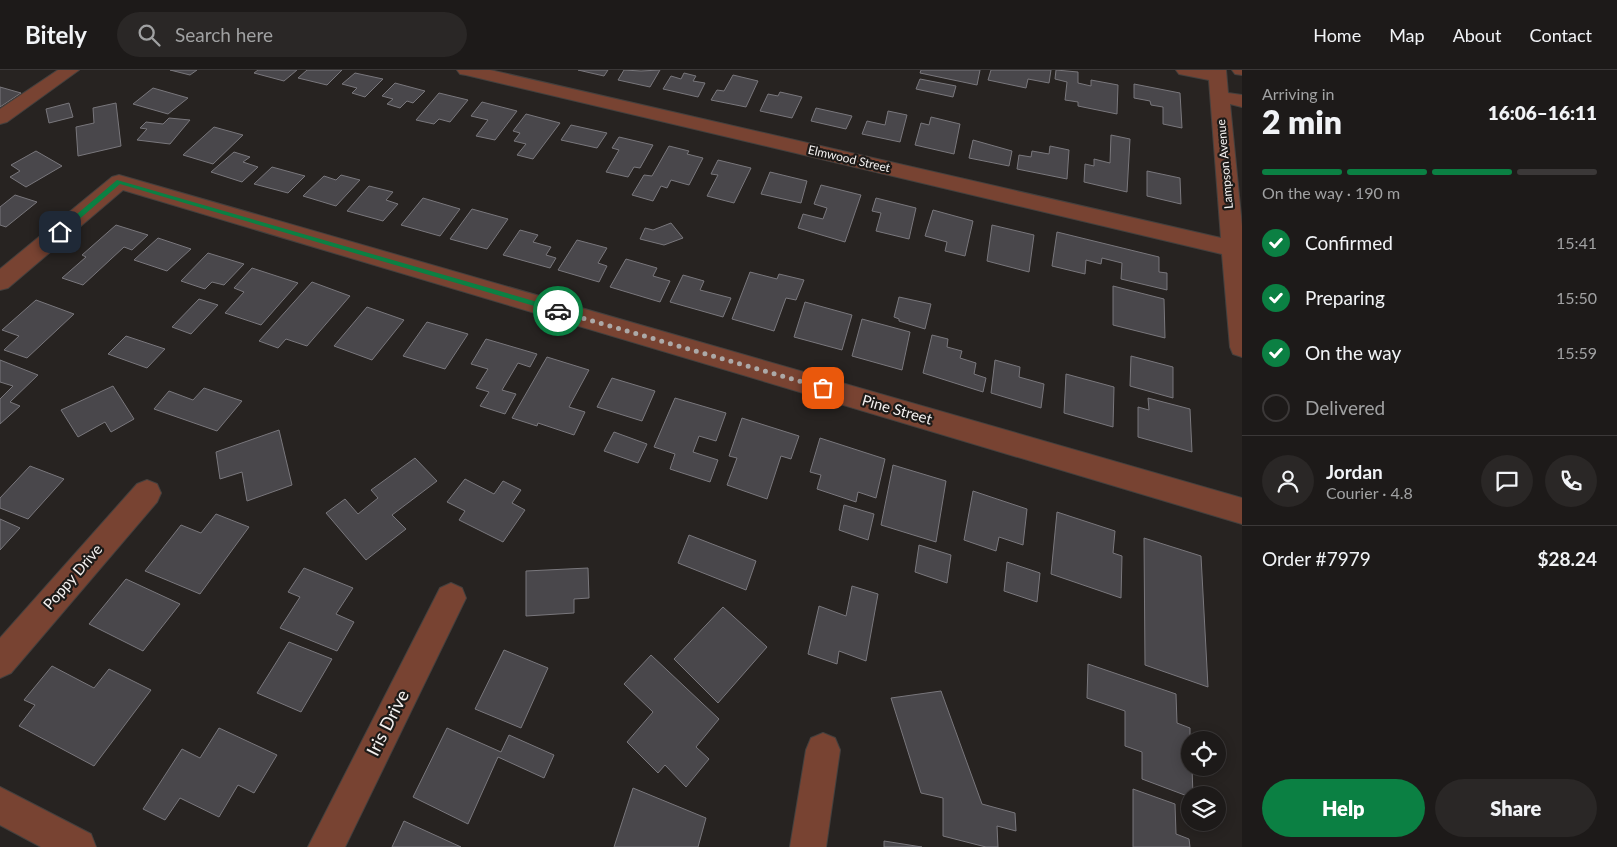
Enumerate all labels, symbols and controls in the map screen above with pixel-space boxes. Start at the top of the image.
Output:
search box [117,12,467,57]
text: Bitely [25,20,87,49]
icon: search [135,21,163,49]
text: Search here [175,23,273,46]
text: Home [1313,24,1361,46]
text: Map [1389,24,1425,46]
text: About [1453,24,1502,46]
text: Contact [1530,24,1592,46]
text: Arriving in [1262,84,1335,103]
text: 16:06–16:11 [1488,101,1597,124]
text: 2 min [1262,102,1342,141]
street label: Lampson Avenue [1213,119,1236,209]
street label: Elmwood Street [807,142,892,175]
text: On the way · 190 m [1262,183,1400,202]
pin [39,211,81,253]
icon: home [46,218,74,246]
icon: check [1262,229,1290,257]
text: Confirmed [1305,231,1393,254]
text: 15:41 [1556,233,1597,252]
icon: check [1262,284,1290,312]
courier [533,286,583,336]
text: Preparing [1305,286,1385,309]
text: 15:50 [1556,288,1597,307]
icon: car [544,297,572,325]
icon: check [1262,339,1290,367]
text: On the way [1305,341,1401,364]
text: 15:59 [1556,343,1597,362]
pin [802,367,844,409]
icon: bag [809,374,837,402]
street label: Pine Street [860,390,935,428]
text: Delivered [1305,396,1385,419]
button: person [1262,455,1314,507]
button: chat [1481,455,1533,507]
button: phone [1545,455,1597,507]
text: Jordan [1326,460,1383,483]
text: Courier · 4.8 [1326,483,1413,502]
street label: Poppy Drive [39,540,106,613]
text: Order #7979 [1262,547,1371,570]
text: $28.24 [1537,547,1597,570]
street label: Iris Drive [361,686,413,759]
map controls [1181,731,1226,831]
button: locate [1181,731,1226,776]
button: Help [1262,779,1425,837]
button: Share [1435,779,1597,837]
button: layers [1181,786,1226,831]

